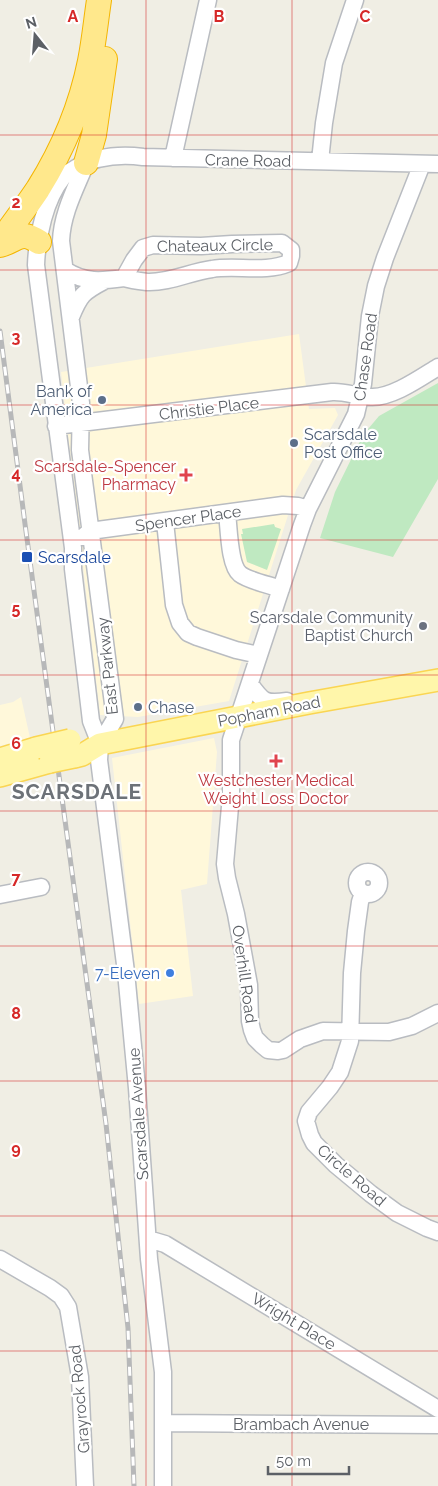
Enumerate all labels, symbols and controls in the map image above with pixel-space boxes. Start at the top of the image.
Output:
text: A [68,7,79,26]
text: B [214,7,225,26]
text: C [360,7,371,26]
north arrow [10,10,60,60]
text: N [24,13,39,32]
street label: Crane Road [205,150,291,171]
text: 2 [11,193,21,212]
street label: Chateaux Circle [157,235,273,256]
street label: Chase Road [350,312,381,402]
text: 3 [12,328,21,347]
place label: Bank of America [30,382,93,419]
street label: Christie Place [158,393,260,424]
marker: Bank of America [96,394,108,406]
place label: Scarsdale Post Office [304,425,382,462]
marker: Scarsdale Post Office [288,437,300,449]
place label: Scarsdale-Spencer Pharmacy [34,457,176,494]
text: 4 [11,464,21,483]
marker: Scarsdale-Spencer Pharmacy [180,469,192,481]
street label: Spencer Place [134,502,242,535]
place label: Scarsdale [38,548,111,567]
marker: Scarsdale [20,550,34,564]
text: 5 [12,599,21,618]
place label: Scarsdale Community Baptist Church [250,608,413,645]
street label: East Parkway [93,616,122,716]
marker: Scarsdale Community Baptist Church [417,620,429,632]
street label: Popham Road [216,692,322,731]
place label: Chase [148,698,194,717]
marker: Chase [132,701,144,713]
text: 6 [11,734,21,753]
marker: Westchester Medical Weight Loss Doctor [269,754,283,768]
place label: Westchester Medical Weight Loss Doctor [198,771,355,808]
district label: SCARSDALE [12,779,142,804]
text: 7 [12,869,21,888]
street label: Overhill Road [228,924,261,1024]
place label: 7-Eleven [95,964,160,983]
marker: 7-Eleven [164,967,176,979]
text: 8 [11,1004,21,1023]
street label: Scarsdale Avenue [124,1047,153,1181]
text: 9 [11,1139,21,1158]
street label: Circle Road [313,1140,390,1210]
street label: Wright Place [248,1289,339,1354]
street label: Grayrock Road [65,1344,94,1454]
street label: Brambach Avenue [233,1415,369,1434]
scale bar [268,1444,349,1476]
text: 50 m [276,1452,311,1470]

